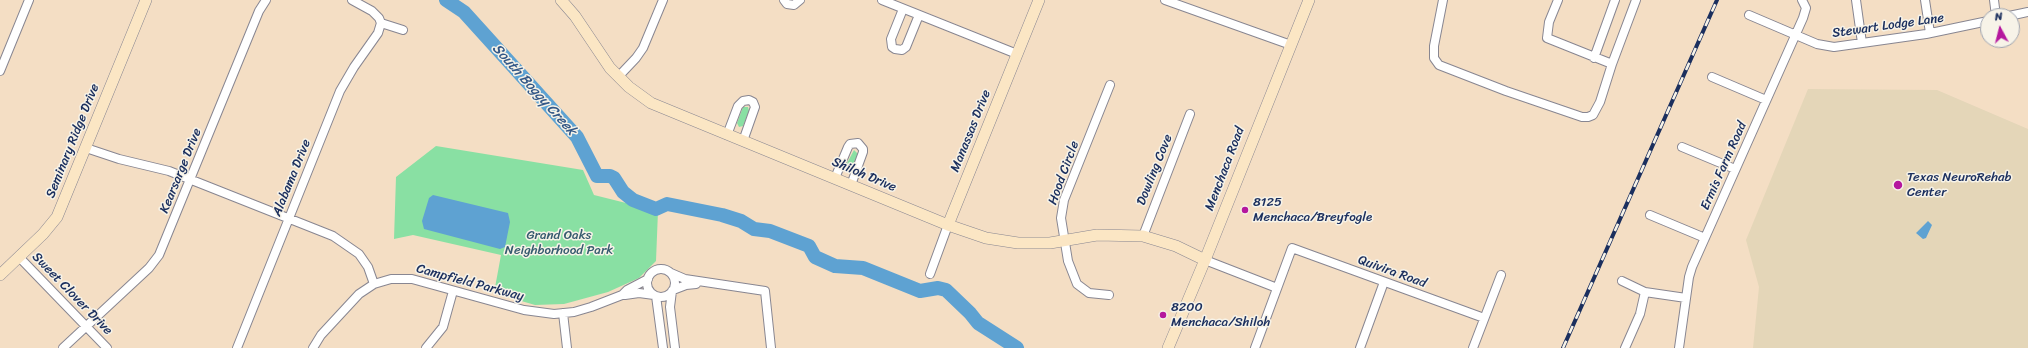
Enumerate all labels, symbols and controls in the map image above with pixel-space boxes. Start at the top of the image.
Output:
text: N [1994,7,2004,26]
north arrow [1980,8,2020,48]
street label: Stewart Lodge Lane [1831,10,1945,42]
water label: South Boggy Creek [488,41,580,139]
street label: Seminary Ridge Drive [43,82,103,200]
street label: Manassas Drive [947,88,995,174]
street label: Ermis Farm Road [1698,119,1750,213]
street label: Menchaca Road [1202,125,1248,213]
street label: Kearsarge Drive [157,126,205,216]
street label: Dowling Cove [1134,132,1176,208]
street label: Alabama Drive [269,137,315,219]
street label: Hood Circle [1045,139,1083,207]
street label: Shiloh Drive [829,154,899,196]
place label: Texas NeuroRehab Center [1907,170,2012,201]
marker: Texas NeuroRehab Center [1892,179,1904,191]
place label: 8125 Menchaca/Breyfogle [1253,195,1372,226]
marker: 8125 Menchaca/Breyfogle [1240,205,1250,215]
park label: Grand Oaks Neighborhood Park [505,228,613,259]
street label: Sweet Clover Drive [29,249,115,339]
street label: Quivira Road [1356,252,1428,292]
street label: Campfield Parkway [415,261,525,305]
place label: 8200 Menchaca/Shiloh [1171,300,1270,331]
marker: 8200 Menchaca/Shiloh [1158,310,1168,320]

